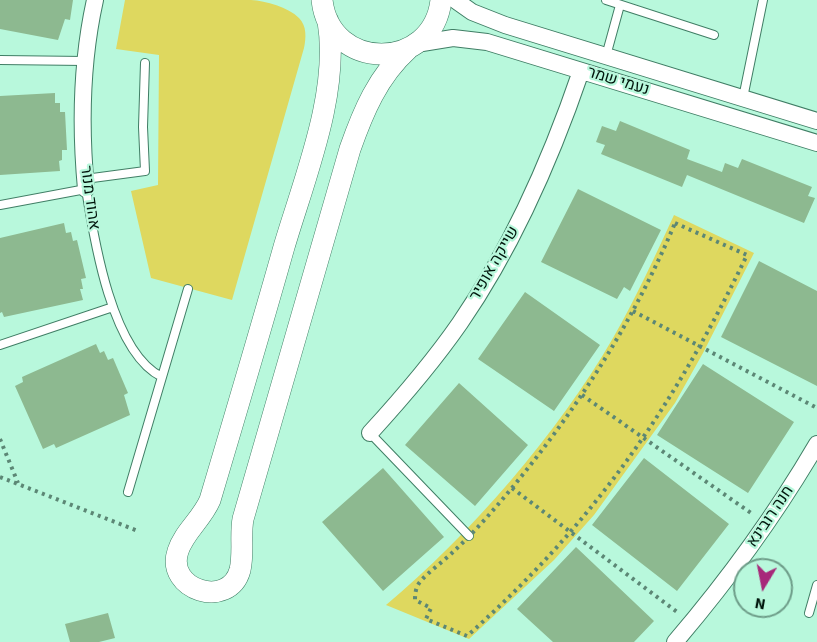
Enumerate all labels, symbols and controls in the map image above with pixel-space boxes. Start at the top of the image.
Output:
street label: נעמי שמר [585,63,651,101]
street label: אהוד מנור [75,165,103,231]
street label: שייקה אופיר [466,223,524,305]
street label: חנה רובינא [743,483,799,551]
north arrow [733,558,793,618]
text: N [753,592,767,616]

